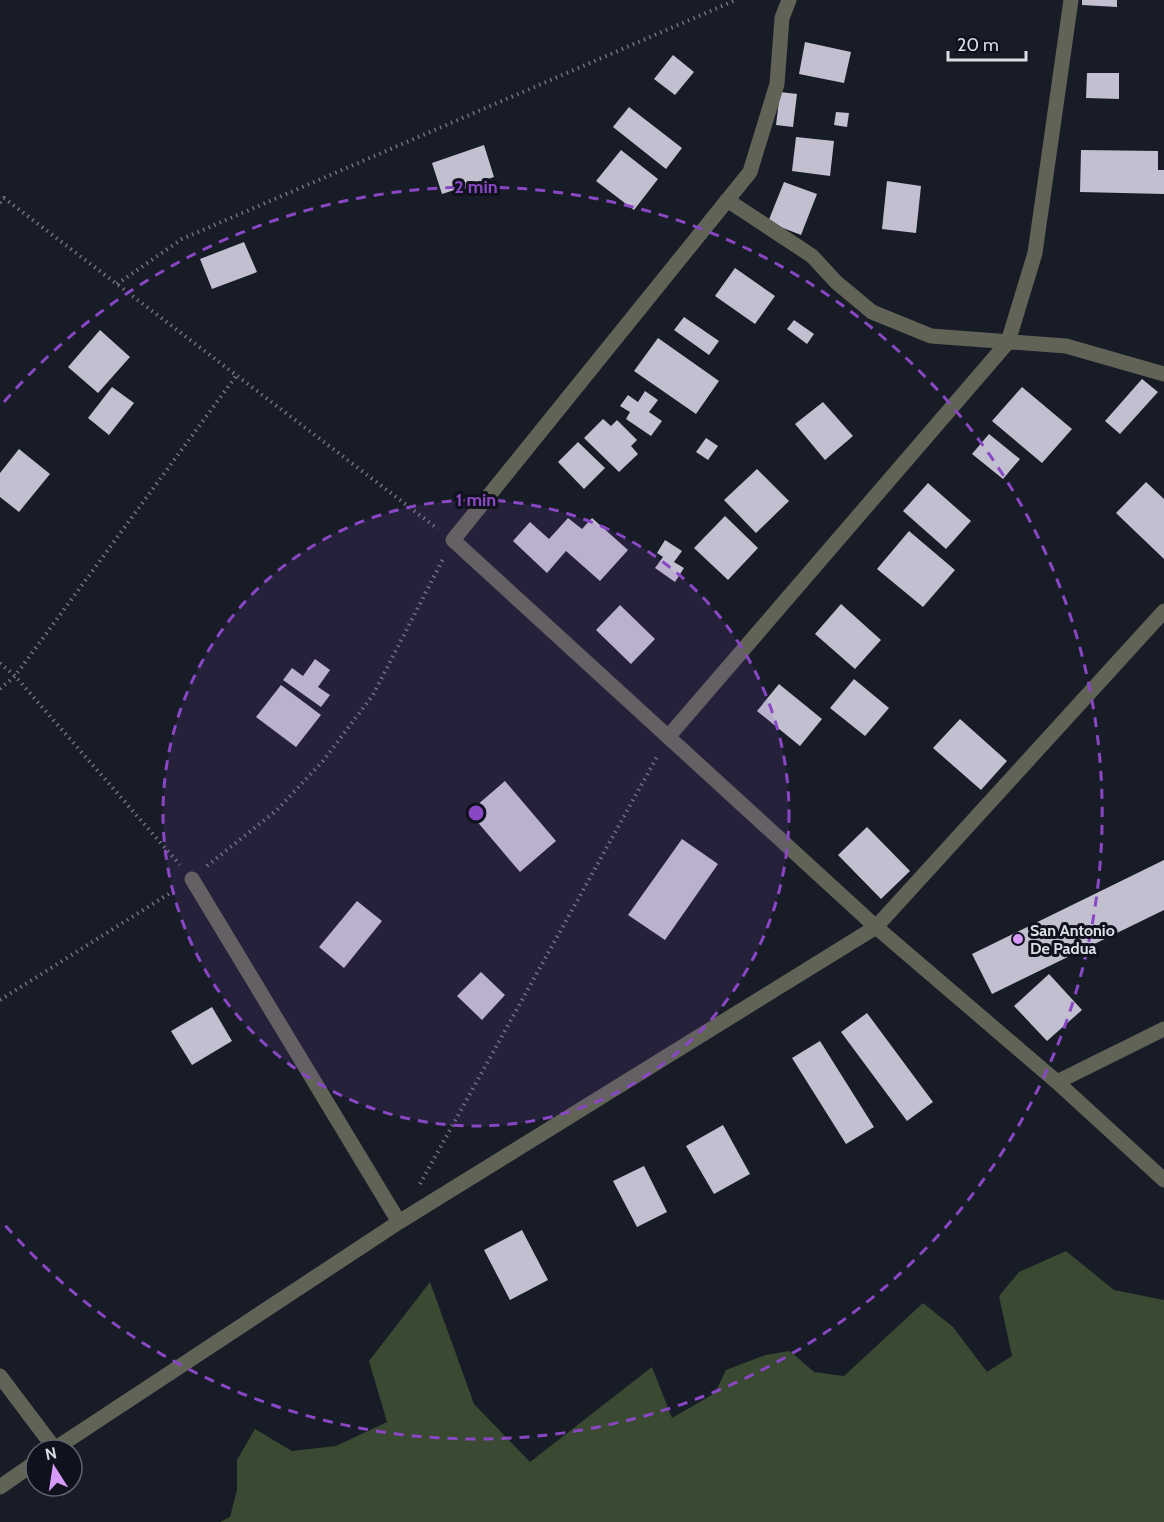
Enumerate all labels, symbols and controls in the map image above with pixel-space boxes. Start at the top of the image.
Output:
scale bar [948,24,1026,62]
text: 20 m [957,34,999,56]
text: 2 min [454,176,498,198]
text: 1 min [456,489,496,511]
centre of rings [466,803,486,823]
place label: San Antonio De Padua [1030,921,1115,958]
marker: San Antonio De Padua [1011,932,1025,946]
north arrow [24,1438,84,1498]
text: N [43,1443,58,1464]

